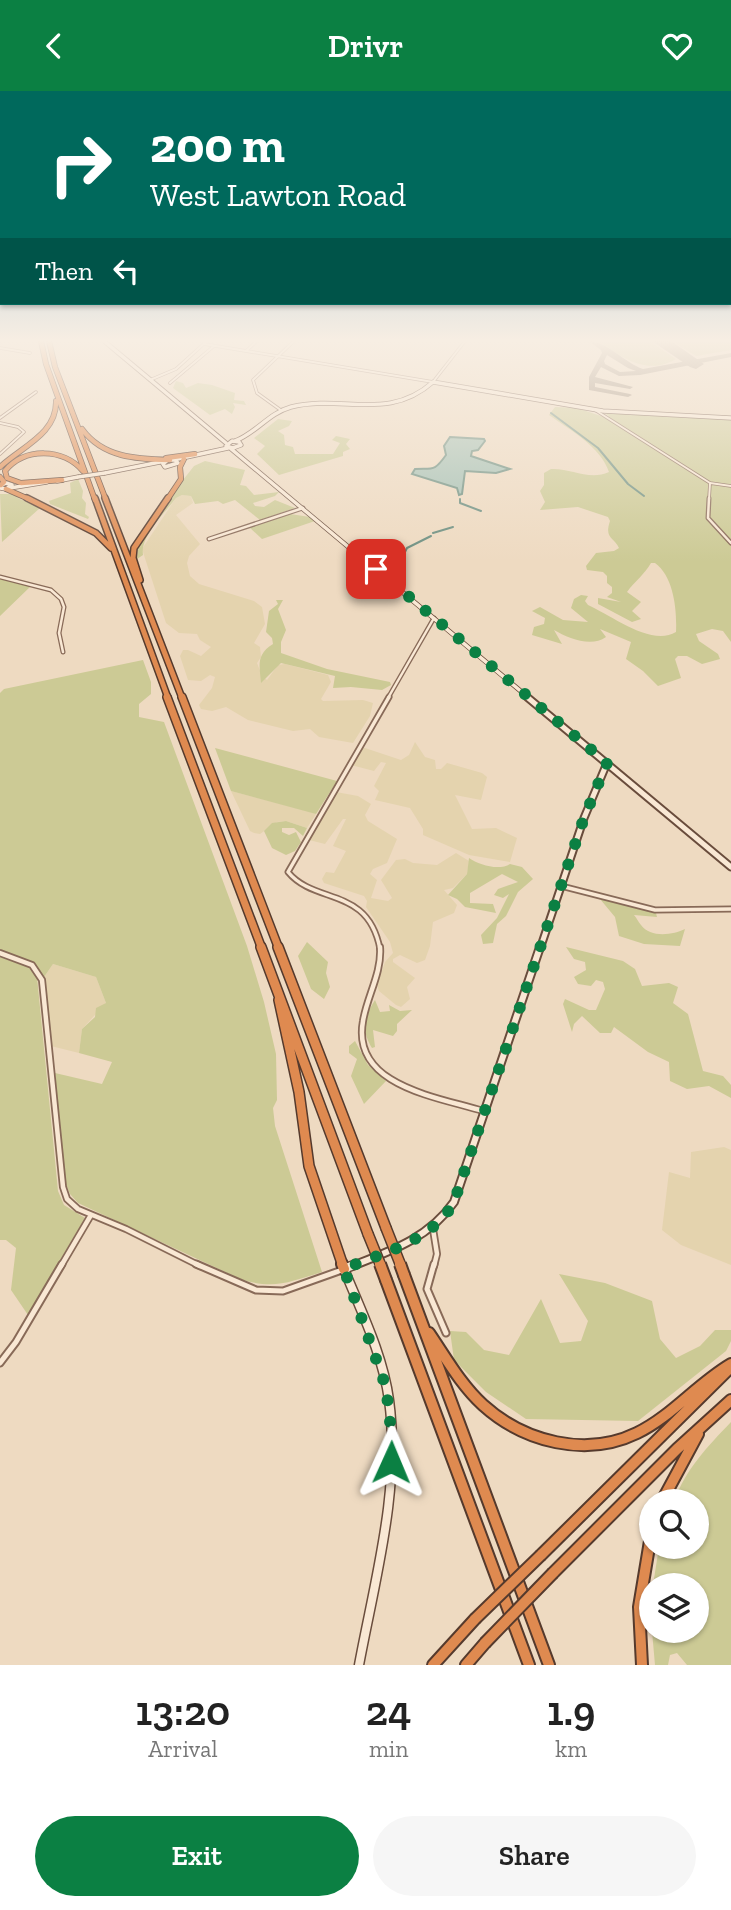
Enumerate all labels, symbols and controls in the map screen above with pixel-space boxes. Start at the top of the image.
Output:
icon: back [35,27,73,65]
text: Drivr [328,27,403,65]
icon: heart [658,27,696,65]
text: 200 m [150,116,285,175]
icon: right [35,119,126,210]
text: West Lawton Road [150,176,406,214]
icon: left [107,252,145,290]
text: Then [35,255,93,287]
pin [346,539,406,599]
icon: arrive [357,550,395,588]
position arrow [354,1425,428,1499]
map controls [639,1489,709,1643]
button: search [639,1489,709,1559]
button: layers [639,1573,709,1643]
text: 13:20 [136,1685,230,1736]
text: 24 [366,1685,411,1736]
text: 1.9 [547,1685,595,1736]
text: Arrival [148,1735,218,1763]
text: min [369,1735,408,1763]
text: km [555,1735,587,1763]
button: Exit [35,1816,359,1896]
button: Share [373,1816,696,1896]

